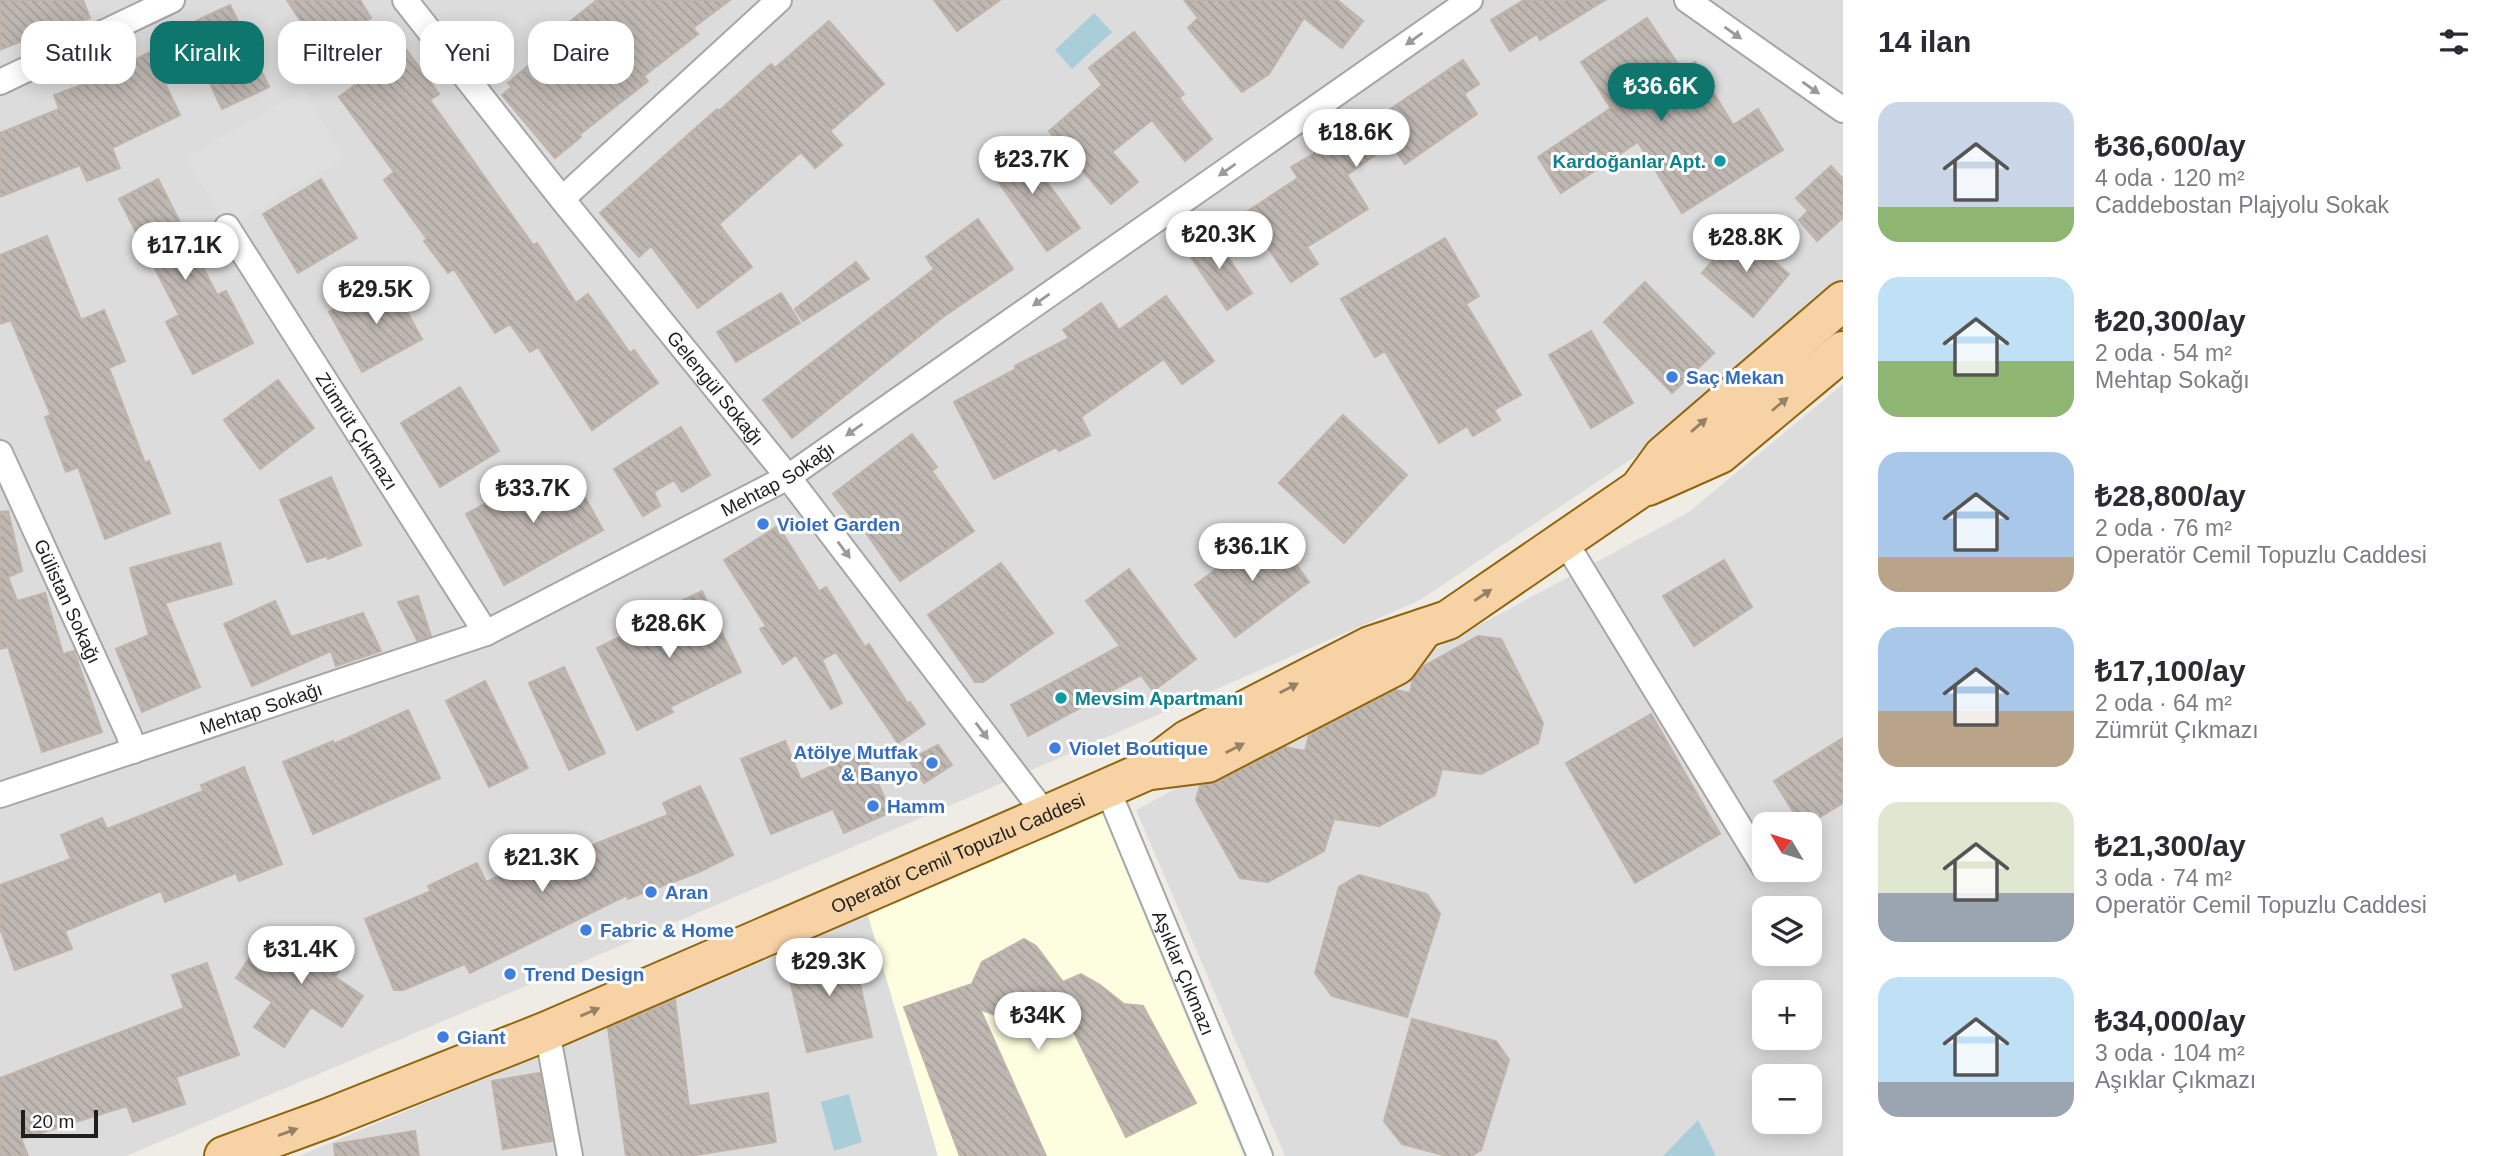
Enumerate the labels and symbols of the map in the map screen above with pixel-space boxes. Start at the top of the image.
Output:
one-way arrow [1724,26,1742,40]
one-way arrow [1405,32,1423,46]
pin: ₺36.6K [1604,64,1718,123]
one-way arrow [1802,80,1820,94]
pin: ₺18.6K [1299,110,1413,169]
pin: ₺23.7K [975,136,1089,196]
place label: Kardoğanlar Apt. [1553,151,1706,172]
marker: Kardoğanlar Apt. [1712,153,1728,169]
one-way arrow [1218,162,1236,176]
pin: ₺20.3K [1162,212,1276,271]
pin: ₺28.8K [1689,215,1803,274]
pin: ₺17.1K [128,222,242,282]
pin: ₺29.5K [319,266,433,326]
one-way arrow [1032,293,1050,307]
street label: Gelengül Sokağı [663,327,768,449]
place label: Saç Mekan [1686,367,1784,388]
street label: Zümrüt Çıkmazı [312,368,402,494]
marker: Saç Mekan [1664,369,1680,385]
one-way arrow [1771,397,1788,412]
one-way arrow [1690,418,1708,433]
one-way arrow [845,423,863,437]
street label: Mehtap Sokağı [717,438,838,520]
pin: ₺33.7K [476,466,590,525]
place label: Violet Garden [777,514,900,535]
marker: Violet Garden [755,516,771,532]
pin: ₺36.1K [1195,524,1309,583]
street label: Gülistan Sokağı [30,536,105,667]
one-way arrow [837,541,852,559]
one-way arrow [1474,588,1492,602]
pin: ₺28.6K [612,600,726,660]
street label: Mehtap Sokağı [197,678,325,738]
one-way arrow [1280,682,1300,694]
place label: Mevsim Apartmanı [1075,688,1243,709]
marker: Mevsim Apartmanı [1053,690,1069,706]
one-way arrow [975,722,990,740]
place label: Violet Boutique [1069,738,1208,759]
marker: Violet Boutique [1047,740,1063,756]
place label: Atölye Mutfak & Banyo [793,742,918,785]
one-way arrow [1225,743,1245,754]
marker: Atölye Mutfak & Banyo [924,755,940,771]
street label: Operatör Cemil Topuzlu Caddesi [828,789,1088,917]
place label: Hamm [887,796,945,817]
marker: Hamm [865,798,881,814]
north arrow [1752,812,1822,882]
pin: ₺21.3K [485,834,599,894]
place label: Aran [665,882,708,903]
marker: Aran [643,884,659,900]
street label: Aşıklar Çıkmazı [1149,907,1219,1038]
place label: Fabric & Home [600,920,734,941]
marker: Fabric & Home [578,922,594,938]
pin: ₺31.4K [244,926,358,986]
pin: ₺29.3K [772,939,886,998]
place label: Trend Design [524,964,644,985]
marker: Trend Design [502,966,518,982]
pin: ₺34K [997,992,1079,1052]
one-way arrow [580,1006,601,1017]
place label: Giant [457,1027,506,1048]
marker: Giant [435,1029,451,1045]
scale bar [21,1107,98,1139]
one-way arrow [277,1127,298,1138]

